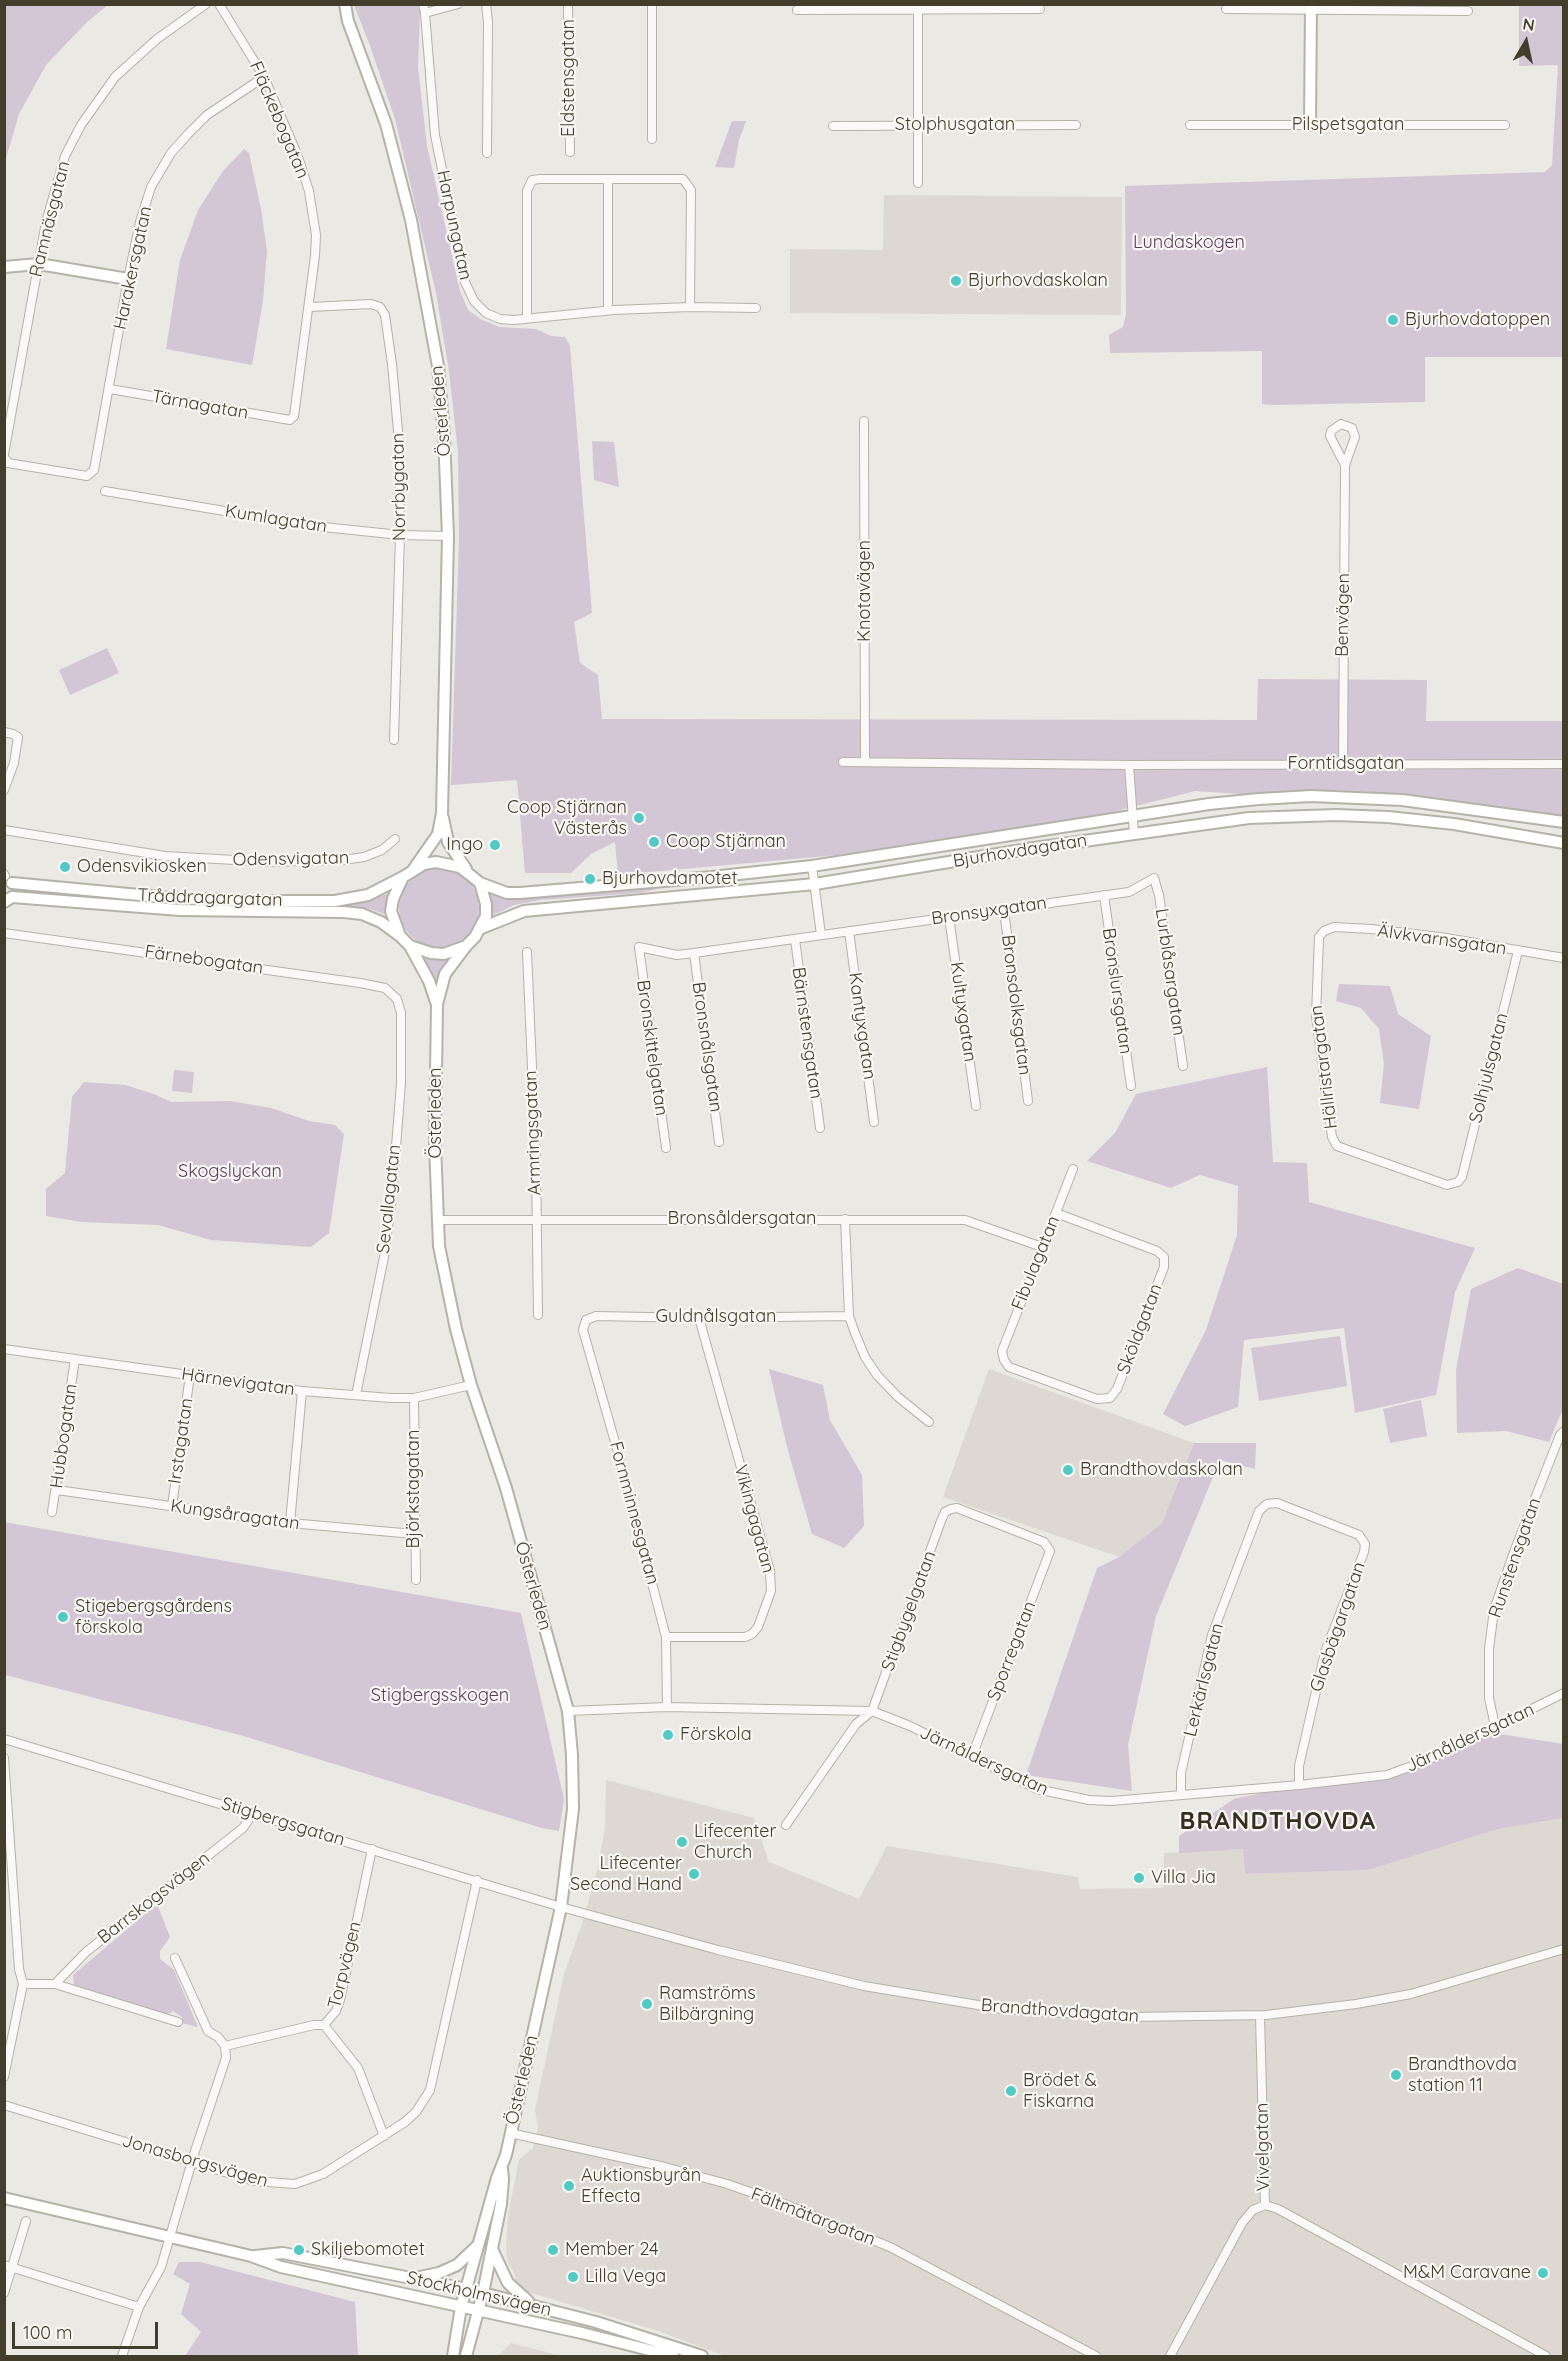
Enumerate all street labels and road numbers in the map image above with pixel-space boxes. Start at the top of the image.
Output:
street label: Eldstensgatan [558,19,580,137]
street label: Fläckebogatan [245,58,313,182]
street label: Stolphusgatan [895,114,1015,136]
street label: Pilspetsgatan [1292,114,1404,136]
street label: Ramnäsgatan [25,159,75,279]
street label: Harpungatan [432,168,476,282]
street label: Harakersgatan [109,204,157,332]
street label: Österleden [426,365,456,457]
street label: Tärnagatan [150,386,250,424]
street label: Norrbygatan [387,433,411,541]
street label: Kumlagatan [223,500,329,538]
street label: Knotavägen [854,540,876,642]
street label: Benvägen [1331,573,1355,657]
street label: Forntidsgatan [1288,753,1404,775]
street label: Bjurhovdagatan [951,830,1089,872]
street label: Odensvigatan [232,847,350,871]
street label: Tråddragargatan [137,885,283,911]
street label: Bronsyxgatan [930,892,1048,930]
street label: Lurblåsargatan [1150,907,1190,1037]
street label: Älvkvarnsgatan [1376,920,1508,960]
street label: Bronslursgatan [1097,927,1137,1055]
street label: Bronsdolksgatan [997,934,1035,1076]
street label: Färnebogatan [143,941,265,979]
street label: Kultyxgatan [945,961,981,1063]
street label: Bärnstensgatan [787,966,827,1100]
street label: Kantyxgatan [844,971,880,1081]
street label: Bronskittelgatan [632,979,672,1117]
street label: Bronsnålsgatan [687,980,727,1114]
street label: Hällristargatan [1306,1004,1342,1130]
street label: Solhjulsgatan [1465,1011,1513,1125]
street label: Österleden [425,1068,447,1158]
street label: Armringsgatan [520,1070,546,1196]
street label: Sevallagatan [373,1144,405,1254]
street label: Bronsåldersgatan [668,1208,816,1230]
street label: Fibulagatan [1007,1213,1065,1313]
street label: Sköldgatan [1113,1281,1167,1377]
street label: Guldnålsgatan [656,1306,776,1328]
street label: Härnevigatan [180,1363,296,1401]
street label: Hubbogatan [46,1382,82,1490]
street label: Irstagatan [164,1397,198,1485]
street label: Björkstagatan [403,1430,425,1548]
street label: Fornminnesgatan [605,1439,663,1587]
street label: Vikingagatan [729,1462,779,1576]
street label: Kungsåragatan [169,1495,301,1535]
street label: Runstensgatan [1484,1495,1546,1621]
street label: Österleden [510,1539,556,1633]
street label: Stigbygelgatan [877,1548,941,1674]
street label: Glasbägargatan [1306,1559,1370,1695]
street label: Sporregatan [983,1598,1041,1704]
street label: Lerkärlsgatan [1179,1621,1229,1739]
street label: Järnåldersgatan [1402,1699,1538,1777]
street label: Järnåldersgatan [916,1722,1052,1800]
street label: Stigbergsgatan [219,1793,347,1851]
street label: Barrskogsvägen [94,1848,214,1948]
street label: Torpvägen [324,1919,366,2011]
street label: Brandthovdagatan [980,1995,1140,2027]
street label: Österleden [501,2033,543,2127]
street label: Vivelgatan [1251,2102,1275,2192]
street label: Jonasborgsvägen [120,2130,270,2192]
street label: Fältmätargatan [748,2183,878,2251]
street label: Stockholmsvägen [405,2267,553,2321]

